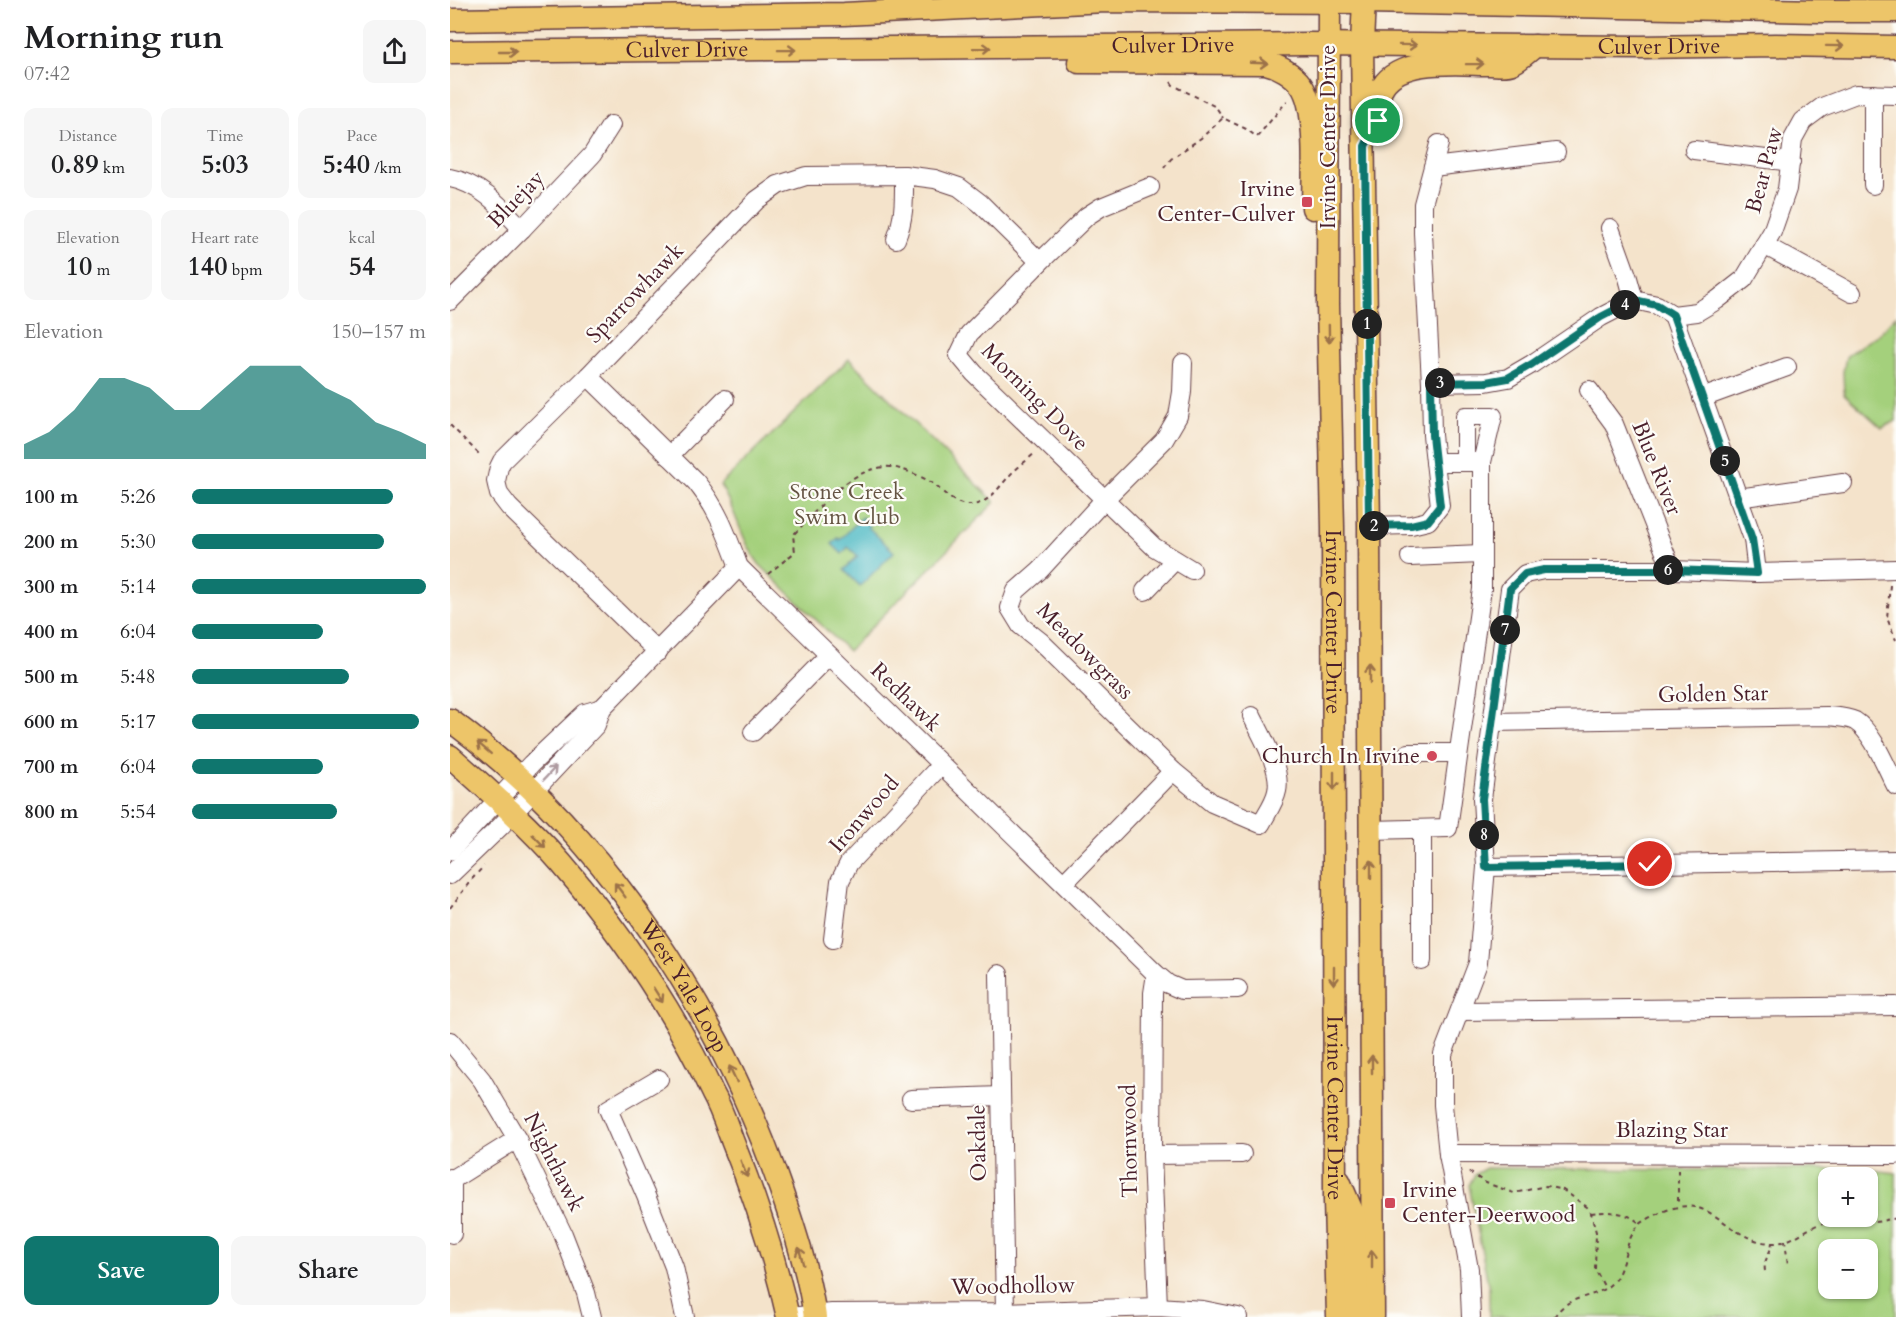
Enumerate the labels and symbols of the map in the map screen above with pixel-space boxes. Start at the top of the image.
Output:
street label: Culver Drive [1111,30,1235,61]
street label: Culver Drive [1597,31,1721,62]
street label: Culver Drive [625,34,749,65]
one-way arrow [1398,39,1418,51]
one-way arrow [1824,40,1844,52]
one-way arrow [972,42,992,54]
one-way arrow [777,44,797,56]
street label: Irvine Center Drive [1313,45,1343,229]
one-way arrow [498,46,518,58]
one-way arrow [1249,58,1269,69]
one-way arrow [1464,58,1484,70]
pin [1352,95,1403,146]
street label: Bear Paw [1738,123,1790,217]
street label: Bluejay [481,163,551,235]
place label: Irvine Center-Culver [1157,174,1296,229]
marker: Irvine Center-Culver [1300,195,1314,209]
street label: Sparrowhawk [579,236,691,350]
pin: 4 [1610,290,1640,320]
pin: 1 [1352,309,1382,339]
one-way arrow [1323,323,1335,343]
street label: Morning Dove [975,337,1095,457]
pin: 3 [1425,368,1455,398]
street label: Blue River [1625,416,1690,520]
pin: 5 [1710,446,1740,476]
park label: Stone Creek Swim Club [790,477,905,532]
pin: 2 [1359,511,1389,541]
street label: Irvine Center Drive [1318,529,1349,714]
pin: 6 [1653,555,1683,585]
street label: Meadowgrass [1030,596,1140,706]
pin: 7 [1490,615,1520,645]
street label: Redhawk [864,656,948,738]
one-way arrow [1364,664,1376,684]
street label: Golden Star [1657,678,1769,710]
one-way arrow [477,741,492,755]
place label: Church In Irvine [1262,741,1420,771]
marker: Church In Irvine [1425,749,1439,763]
one-way arrow [543,766,557,781]
street label: Ironwood [822,769,906,859]
one-way arrow [1328,770,1340,790]
pin: 8 [1469,820,1499,850]
one-way arrow [531,833,546,848]
pin [1624,838,1675,889]
one-way arrow [1365,859,1377,879]
one-way arrow [614,883,627,899]
street label: West Yale Loop [631,913,735,1058]
one-way arrow [1328,965,1340,985]
one-way arrow [652,986,664,1003]
street label: Irvine Center Drive [1319,1015,1350,1200]
one-way arrow [1366,1054,1378,1074]
one-way arrow [727,1065,739,1083]
street label: Thornwood [1113,1084,1145,1198]
street label: Oakdale [962,1104,994,1182]
street label: Nighthawk [516,1107,592,1217]
street label: Blazing Star [1616,1115,1729,1145]
one-way arrow [739,1159,750,1178]
place label: Irvine Center-Deerwood [1402,1175,1575,1230]
marker: Irvine Center-Deerwood [1383,1196,1397,1210]
one-way arrow [795,1247,806,1266]
one-way arrow [1366,1249,1378,1269]
street label: Woodhollow [950,1270,1076,1302]

